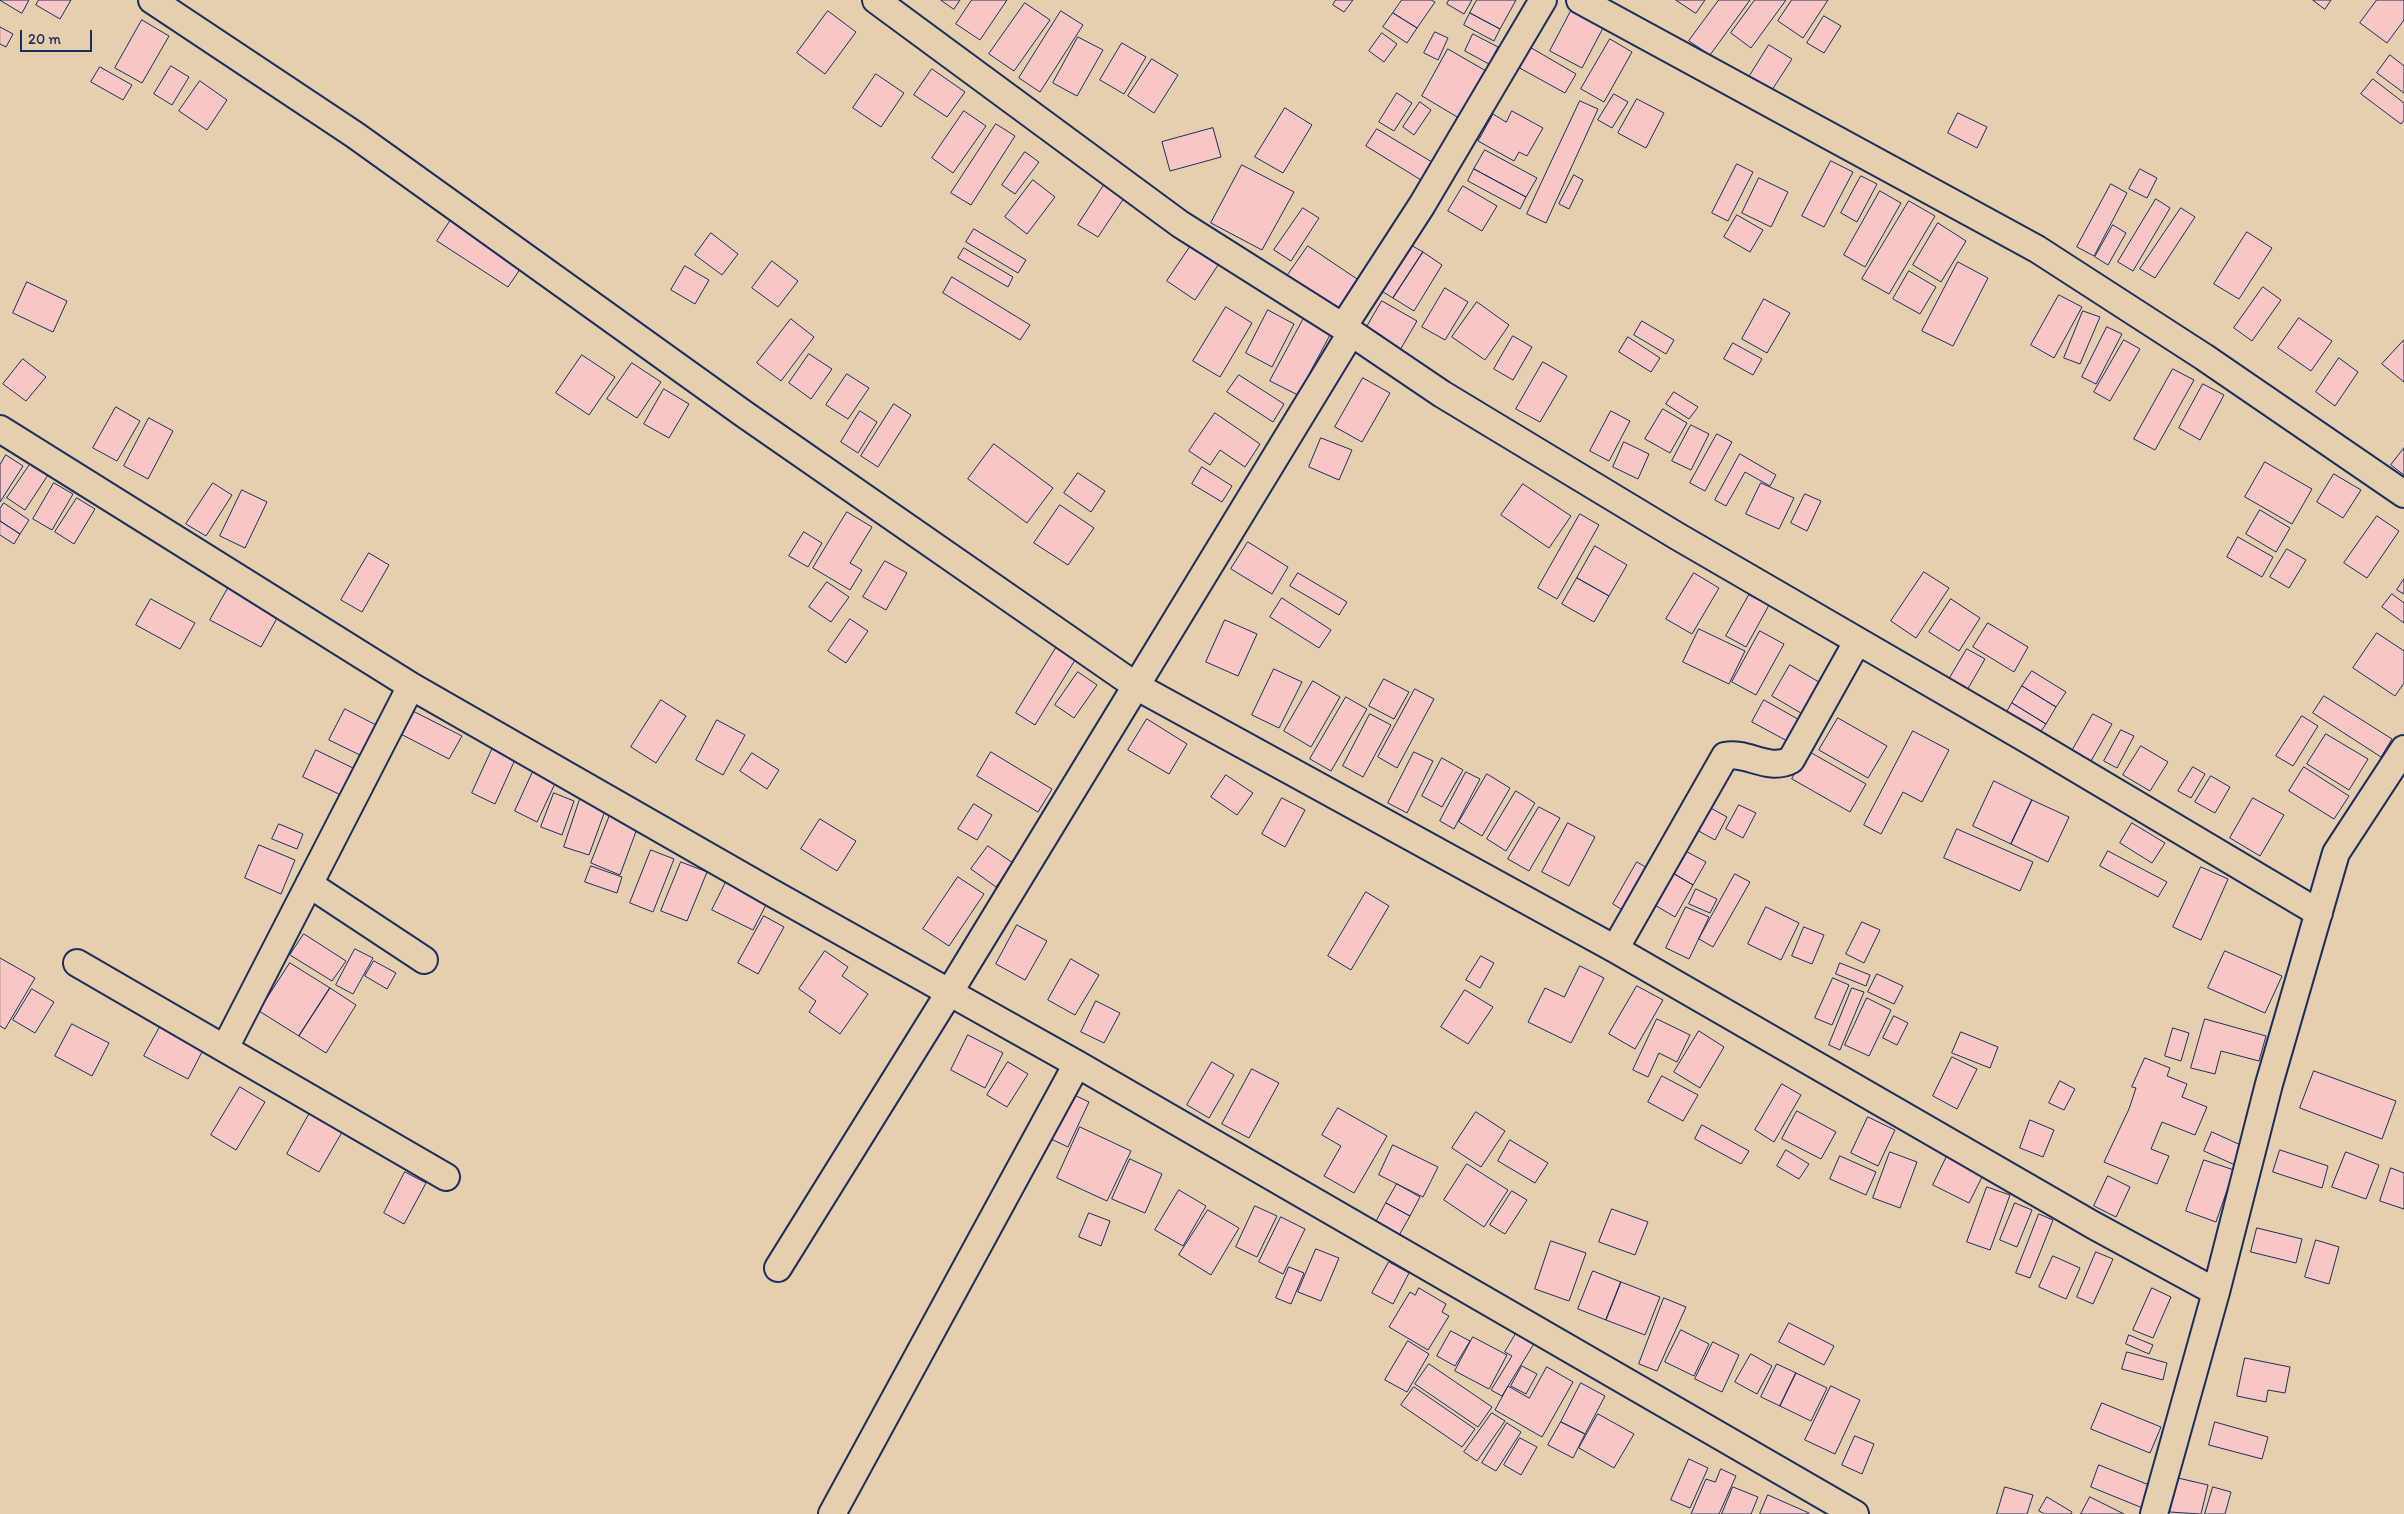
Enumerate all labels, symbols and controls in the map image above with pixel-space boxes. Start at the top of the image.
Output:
scale bar [22,20,95,52]
text: 20 m [28,30,61,48]

